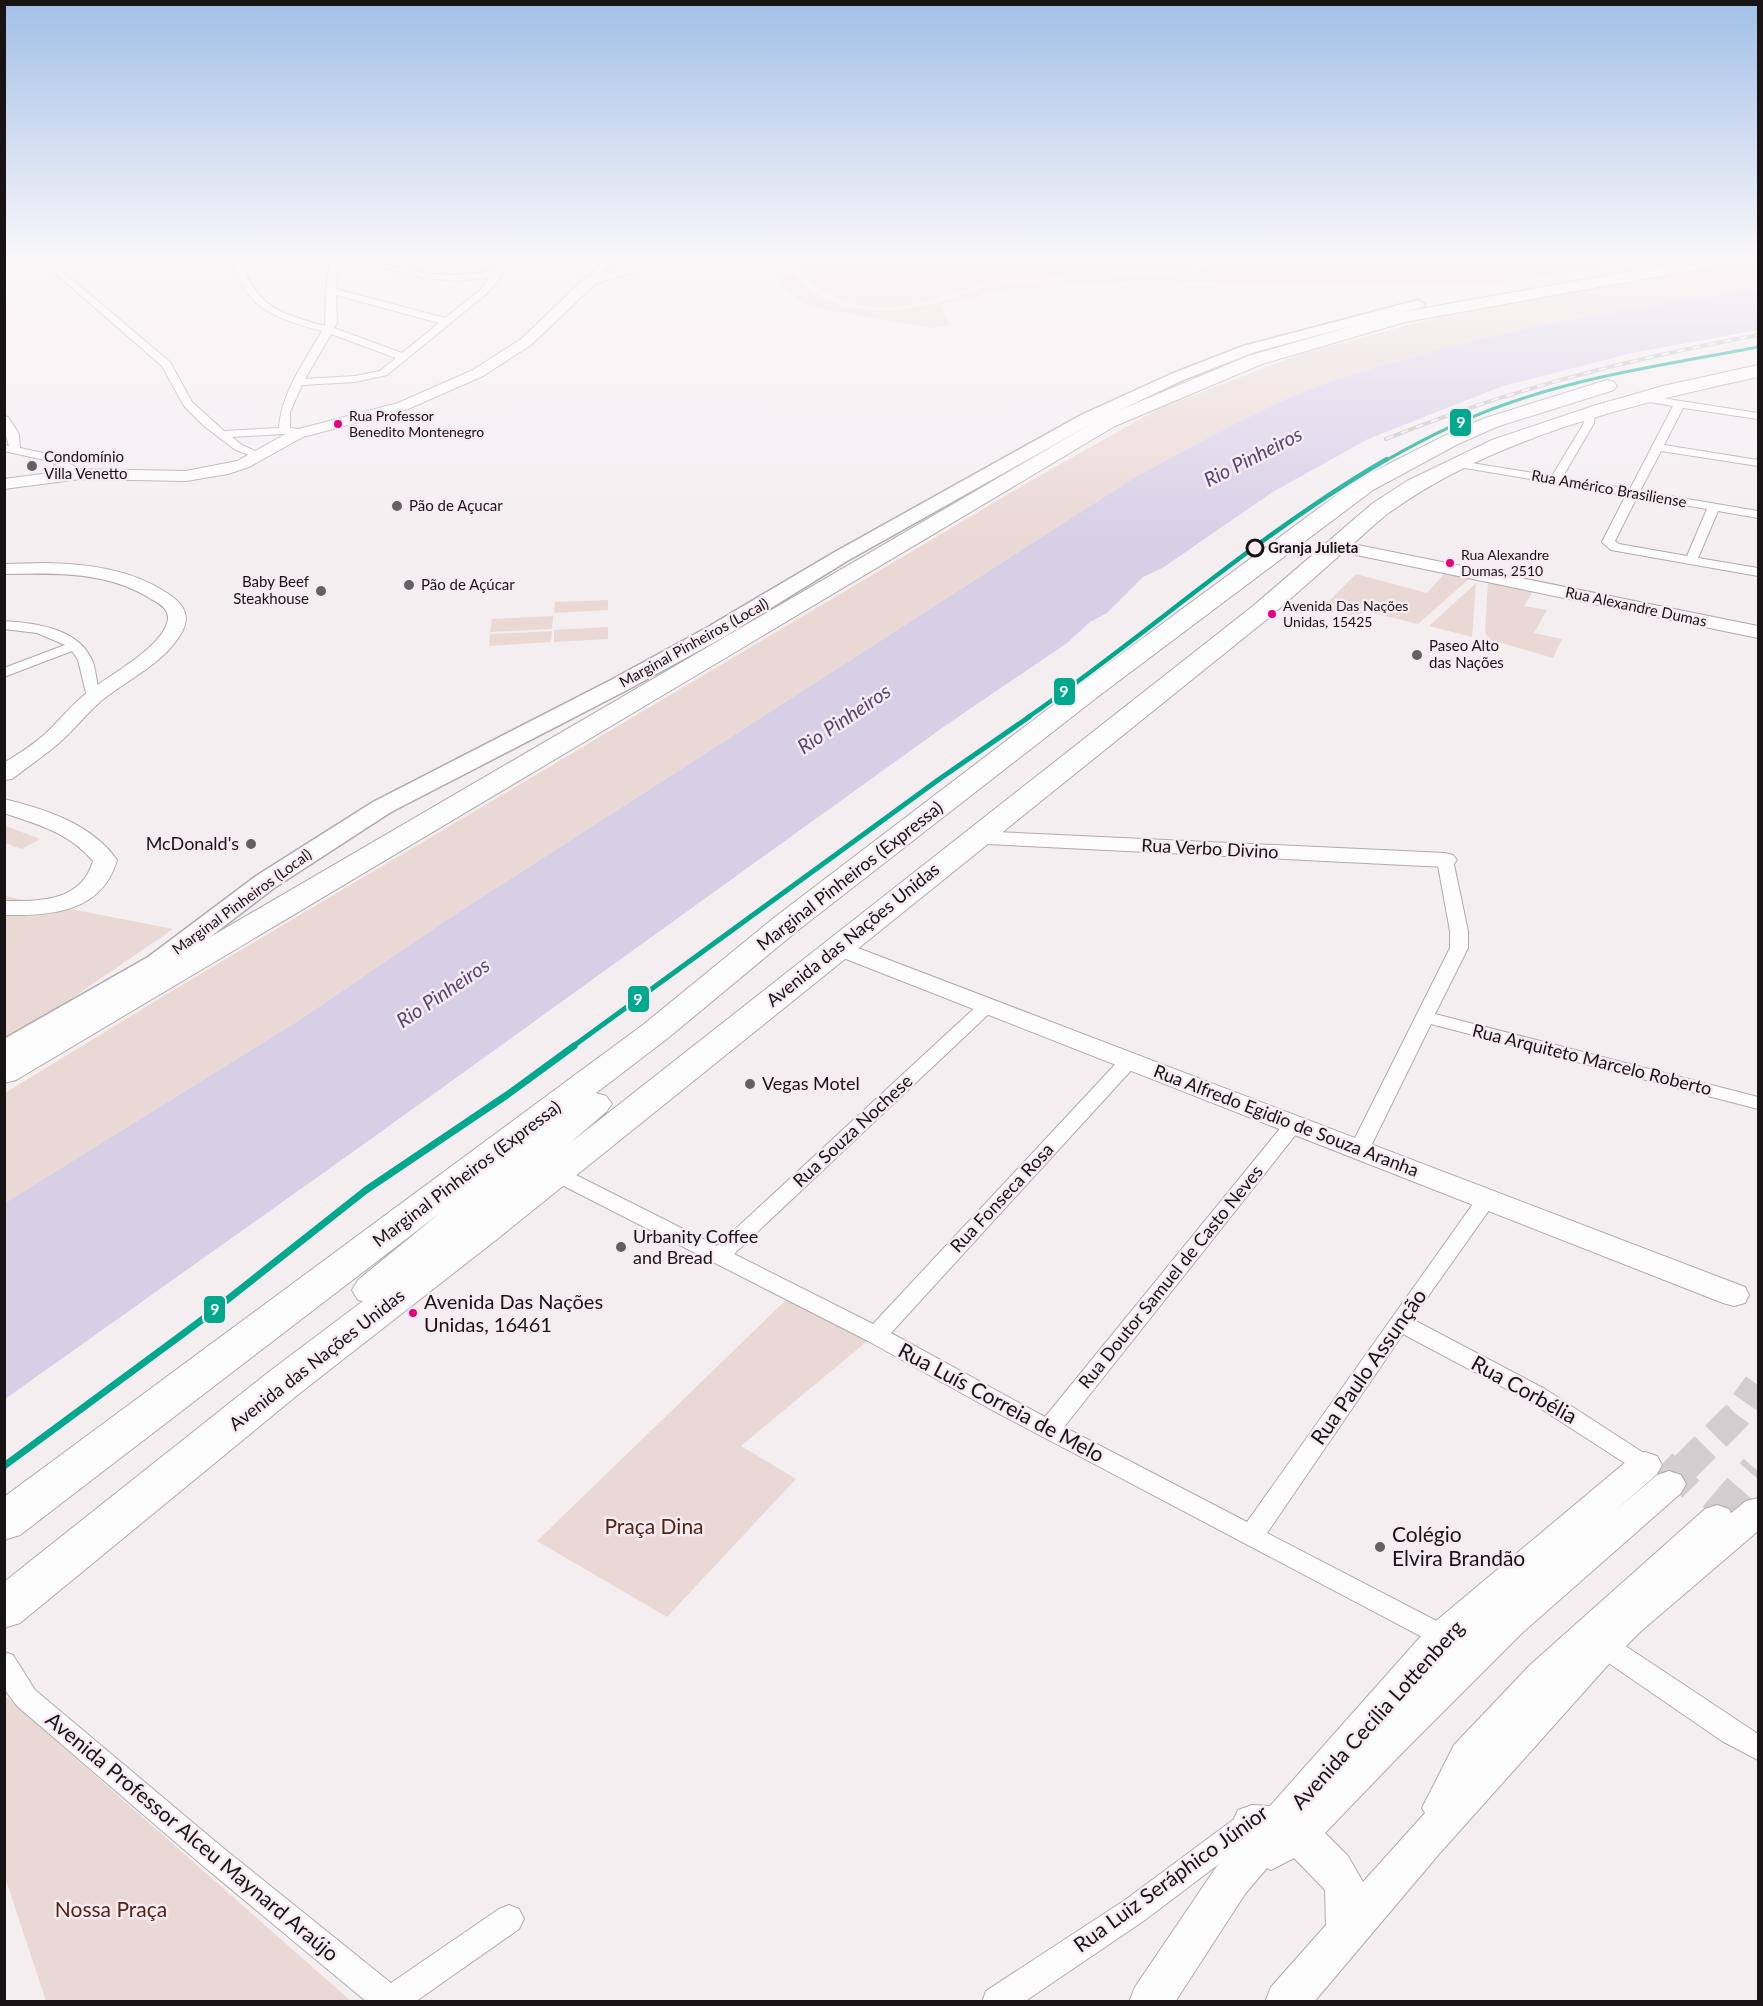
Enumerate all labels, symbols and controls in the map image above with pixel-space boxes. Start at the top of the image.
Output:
place label: Rua Professor Benedito Montenegro [349,407,484,440]
line badge: 9 [1449,408,1472,437]
text: 9 [1456,412,1466,431]
marker: Rua Professor Benedito Montenegro [332,418,344,430]
water label: Rio Pinheiros [1199,421,1306,491]
place label: Condomínio Villa Venetto [44,447,128,482]
marker: Condomínio Villa Venetto [25,459,39,473]
street label: Rua Américo Brasiliense [1530,465,1688,511]
place label: Pão de Açucar [409,496,503,514]
marker: Pão de Açucar [390,499,404,513]
place label: Granja Julieta [1268,538,1358,556]
marker: Granja Julieta [1246,539,1264,557]
place label: Rua Alexandre Dumas, 2510 [1461,546,1549,579]
marker: Rua Alexandre Dumas, 2510 [1444,557,1456,569]
place label: Baby Beef Steakhouse [233,572,310,607]
place label: Pão de Açúcar [421,575,515,593]
marker: Pão de Açúcar [402,578,416,592]
street label: Rua Alexandre Dumas [1564,582,1709,630]
marker: Baby Beef Steakhouse [314,584,328,598]
street label: Marginal Pinheiros (Local) [616,594,771,691]
place label: Avenida Das Nações Unidas, 15425 [1283,597,1408,630]
marker: Avenida Das Nações Unidas, 15425 [1266,608,1278,620]
place label: Paseo Alto das Nações [1429,636,1504,671]
marker: Paseo Alto das Nações [1410,648,1424,662]
line badge: 9 [1053,677,1076,706]
water label: Rio Pinheiros [792,678,895,758]
text: 9 [1059,681,1069,700]
street label: Marginal Pinheiros (Expressa) [752,796,947,955]
place label: McDonald's [146,832,239,854]
street label: Rua Verbo Divino [1141,833,1279,863]
marker: McDonald's [244,837,258,851]
street label: Marginal Pinheiros (Local) [168,845,315,958]
street label: Avenida das Nações Unidas [761,857,944,1011]
water label: Rio Pinheiros [391,952,494,1032]
line badge: 9 [627,985,650,1013]
text: 9 [633,989,643,1008]
street label: Rua Arquiteto Marcelo Roberto [1470,1019,1714,1099]
street label: Rua Alfredo Egidio de Souza Aranha [1151,1059,1422,1181]
street label: Rua Souza Nochese [788,1069,917,1191]
place label: Vegas Motel [762,1072,860,1094]
marker: Vegas Motel [743,1077,757,1091]
street label: Marginal Pinheiros (Expressa) [368,1095,565,1251]
street label: Rua Fonseca Rosa [945,1138,1057,1256]
street label: Rua Doutor Samuel de Casto Neves [1073,1160,1267,1392]
place label: Urbanity Coffee and Bread [633,1225,758,1268]
marker: Urbanity Coffee and Bread [614,1240,628,1254]
street label: Rua Paulo Assunção [1305,1283,1431,1449]
street label: Avenida das Nações Unidas [224,1284,409,1435]
place label: Avenida Das Nações Unidas, 16461 [424,1289,603,1336]
line badge: 9 [203,1295,226,1324]
text: 9 [210,1299,220,1318]
marker: Avenida Das Nações Unidas, 16461 [407,1307,419,1319]
street label: Rua Luís Correia de Melo [895,1337,1109,1467]
street label: Rua Corbélia [1468,1349,1582,1428]
park label: Praça Dina [604,1513,704,1538]
place label: Colégio Elvira Brandão [1392,1521,1525,1570]
marker: Colégio Elvira Brandão [1373,1540,1387,1554]
street label: Avenida Cecília Lottenberg [1285,1614,1468,1814]
street label: Avenida Professor Alceu Maynard Araújo [41,1706,345,1966]
street label: Rua Luiz Seráphico Júnior [1068,1799,1272,1957]
park label: Nossa Praça [55,1896,167,1921]

